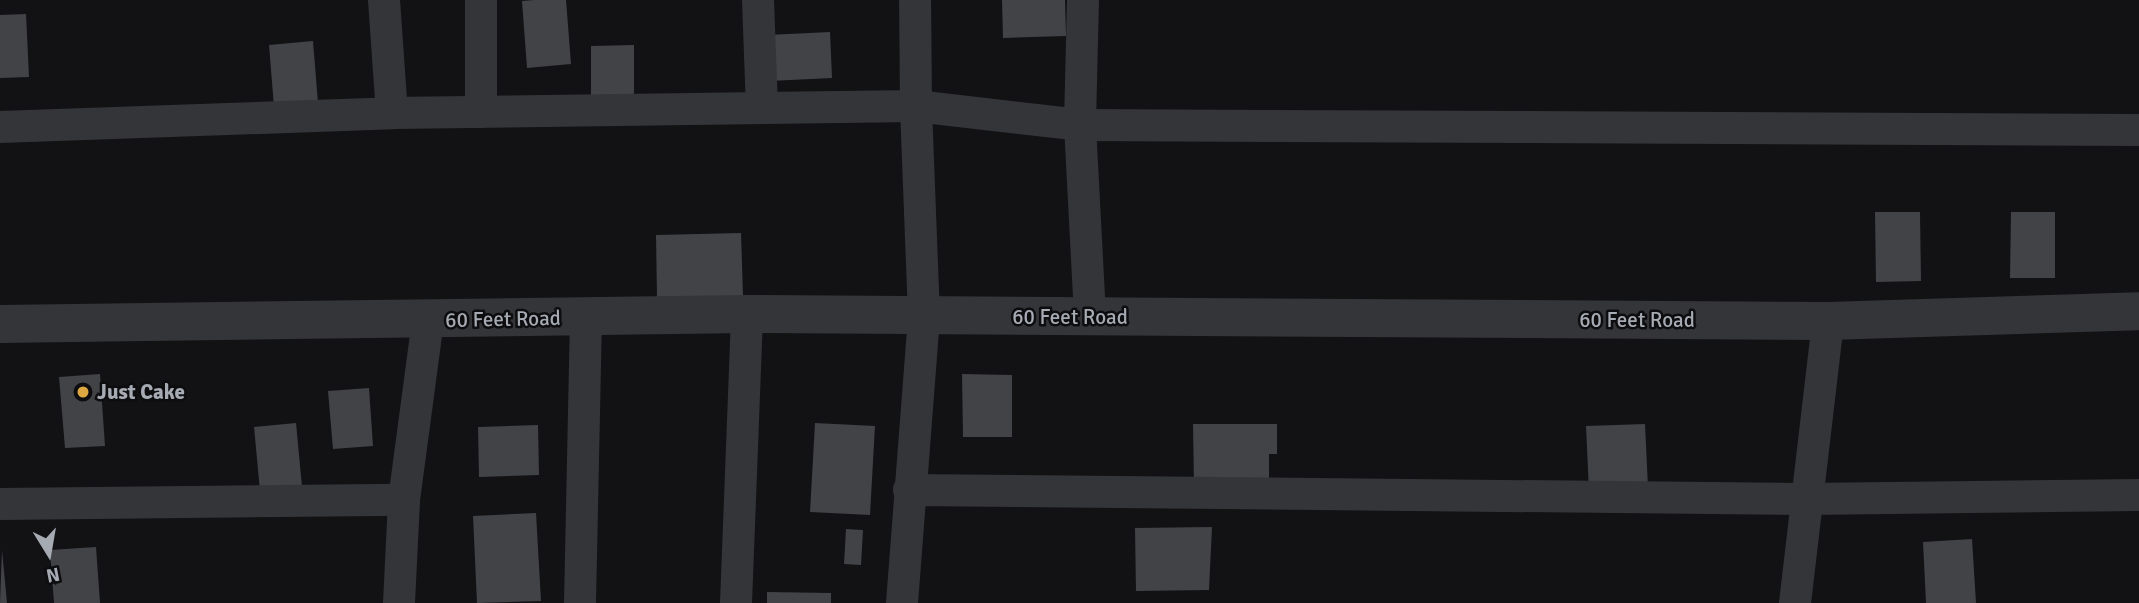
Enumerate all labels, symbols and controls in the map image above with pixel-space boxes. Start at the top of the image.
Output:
street label: 60 Feet Road [1012,304,1128,330]
street label: 60 Feet Road [445,305,561,333]
street label: 60 Feet Road [1579,307,1695,333]
place label: Just Cake [97,379,185,405]
marker: Just Cake [75,384,91,400]
north arrow [14,519,84,589]
text: N [44,562,62,588]

